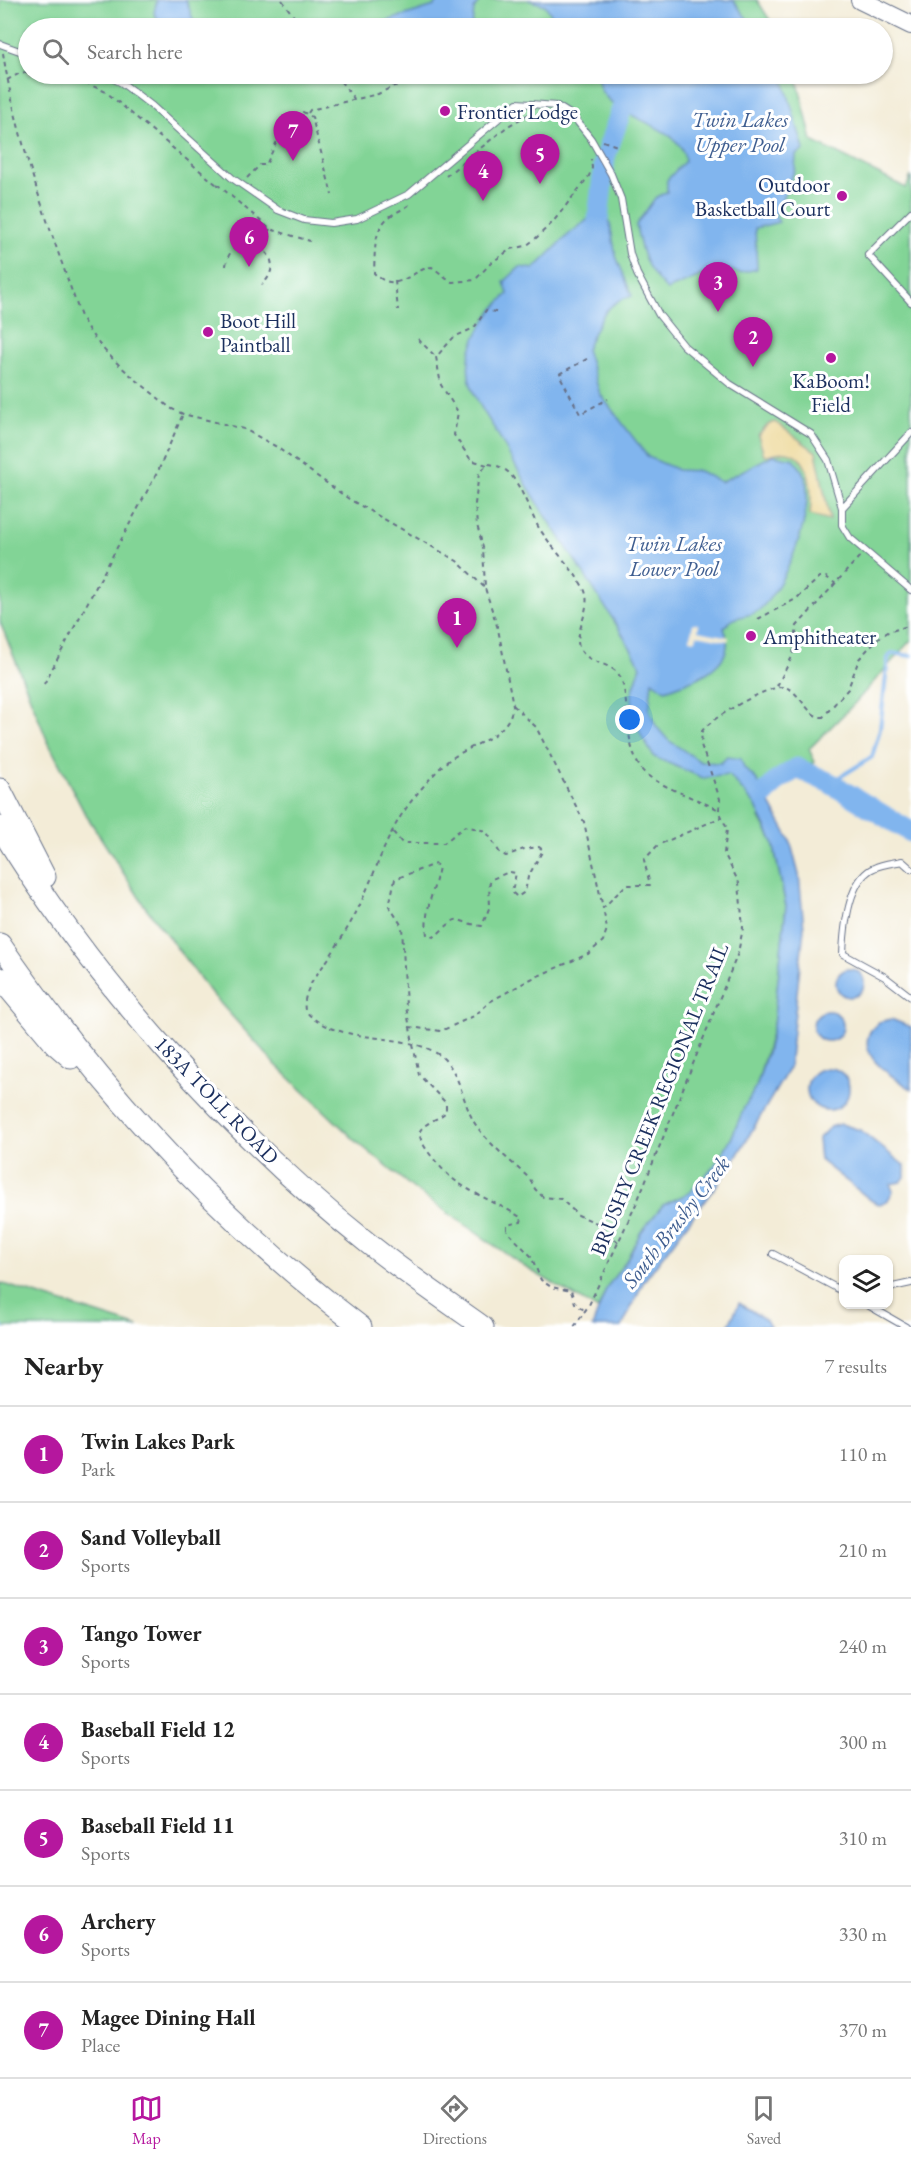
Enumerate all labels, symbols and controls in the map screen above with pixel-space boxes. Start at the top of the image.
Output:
search box [18,18,893,84]
icon: search [39,35,72,68]
text: Search here [87,37,182,66]
place label: Frontier Lodge [457,98,578,125]
marker: Frontier Lodge [438,104,452,118]
water label: Twin Lakes Upper Pool [692,105,789,159]
pin: 7 [274,112,312,161]
pin: 5 [520,134,560,184]
pin: 4 [464,152,502,201]
place label: Outdoor Basketball Court [695,171,830,222]
marker: Outdoor Basketball Court [835,189,849,203]
pin: 6 [230,218,268,267]
pin: 3 [698,262,738,312]
place label: Boot Hill Paintball [220,307,296,358]
pin: 2 [734,318,772,367]
marker: Boot Hill Paintball [201,325,215,339]
marker: KaBoom! Field [824,351,838,365]
place label: KaBoom! Field [792,367,870,418]
water label: Twin Lakes Lower Pool [626,529,723,583]
pin: 1 [438,598,476,648]
place label: Amphitheater [762,623,876,650]
marker: Amphitheater [744,629,758,643]
your location [615,705,644,734]
street label: BRUSHY CREEK REGIONAL TRAIL [584,938,734,1259]
street label: 183A TOLL ROAD [149,1030,285,1170]
water label: South Brushy Creek [615,1150,737,1295]
map controls [839,1255,893,1309]
button: layers [839,1255,893,1309]
text: Nearby [24,1349,104,1383]
text: 7 results [824,1353,887,1379]
text: Twin Lakes Park [81,1427,235,1456]
text: 1 [38,1441,49,1467]
text: 110 m [839,1441,887,1467]
text: Park [81,1456,115,1482]
text: Sand Volleyball [81,1523,221,1552]
text: 2 [38,1537,49,1563]
text: 210 m [839,1537,887,1563]
text: Sports [81,1552,130,1578]
text: Tango Tower [81,1619,202,1648]
text: 3 [38,1633,49,1659]
text: 240 m [839,1633,887,1659]
text: Sports [81,1648,130,1674]
text: Baseball Field 12 [81,1715,235,1744]
text: 4 [38,1729,49,1755]
text: 300 m [839,1729,887,1755]
text: Sports [81,1744,130,1770]
text: Baseball Field 11 [81,1811,235,1840]
text: 5 [38,1825,49,1851]
text: 310 m [839,1825,887,1851]
text: Sports [81,1840,130,1866]
text: Archery [81,1907,156,1936]
text: 6 [38,1921,49,1947]
text: 330 m [839,1921,887,1947]
text: Sports [81,1936,130,1962]
text: Magee Dining Hall [81,2003,255,2032]
text: 7 [38,2017,49,2043]
text: 370 m [839,2017,887,2043]
text: Place [81,2032,120,2058]
tab: Map [130,2092,163,2149]
tab: Directions [423,2092,487,2149]
tab: Saved [747,2092,781,2149]

